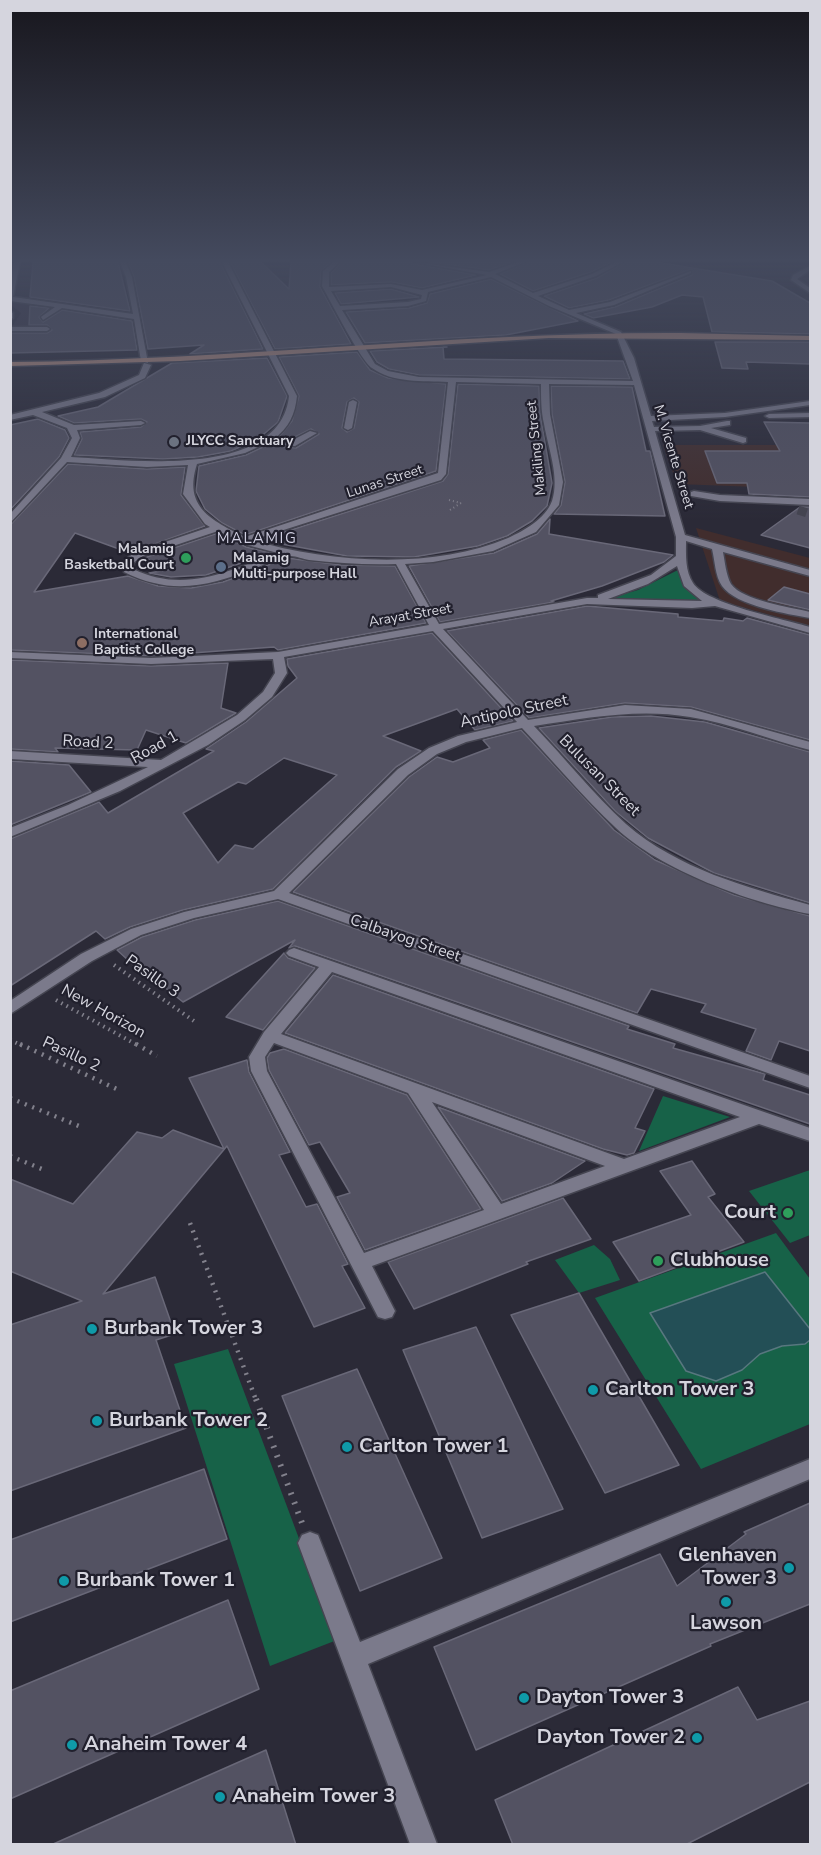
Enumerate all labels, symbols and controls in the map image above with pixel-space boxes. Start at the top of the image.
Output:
street label: Makiling Street [524,400,550,496]
street label: M. Vicente Street [649,403,697,511]
place label: JLYCC Sanctuary [186,434,293,450]
marker: JLYCC Sanctuary [167,435,181,449]
street label: Lunas Street [345,462,425,502]
district label: MALAMIG [217,530,297,548]
place label: Malamig Basketball Court [64,542,174,574]
marker: Malamig Basketball Court [179,551,193,565]
place label: Malamig Multi-purpose Hall [233,551,357,584]
marker: Malamig Multi-purpose Hall [214,560,228,574]
street label: Arayat Street [367,600,453,632]
place label: International Baptist College [94,627,194,660]
marker: International Baptist College [75,636,89,650]
street label: Antipolo Street [458,691,570,733]
street label: Road 1 [128,727,182,769]
street label: Road 2 [62,732,114,754]
street label: Bulusan Street [555,732,643,820]
street label: Calbayog Street [347,911,463,967]
street label: Pasillo 3 [121,951,183,1003]
street label: New Horizon [57,981,149,1043]
street label: Pasillo 2 [39,1033,103,1077]
place label: Court [724,1201,776,1225]
marker: Court [781,1206,795,1220]
place label: Clubhouse [670,1249,769,1273]
marker: Clubhouse [651,1254,665,1268]
place label: Burbank Tower 3 [104,1317,263,1341]
marker: Burbank Tower 3 [85,1322,99,1336]
place label: Carlton Tower 3 [605,1378,754,1402]
marker: Carlton Tower 3 [586,1383,600,1397]
place label: Burbank Tower 2 [109,1409,268,1433]
marker: Burbank Tower 2 [90,1414,104,1428]
place label: Carlton Tower 1 [359,1435,508,1459]
marker: Carlton Tower 1 [340,1440,354,1454]
place label: Glenhaven Tower 3 [678,1544,777,1591]
marker: Glenhaven Tower 3 [782,1561,796,1575]
place label: Burbank Tower 1 [76,1569,235,1593]
marker: Burbank Tower 1 [57,1574,71,1588]
marker: Lawson [719,1595,733,1609]
place label: Lawson [690,1612,762,1636]
place label: Dayton Tower 3 [536,1686,684,1710]
marker: Dayton Tower 3 [517,1691,531,1705]
place label: Dayton Tower 2 [537,1726,685,1750]
marker: Dayton Tower 2 [690,1731,704,1745]
place label: Anaheim Tower 4 [84,1733,247,1757]
marker: Anaheim Tower 4 [65,1738,79,1752]
place label: Anaheim Tower 3 [232,1785,395,1809]
marker: Anaheim Tower 3 [213,1790,227,1804]

